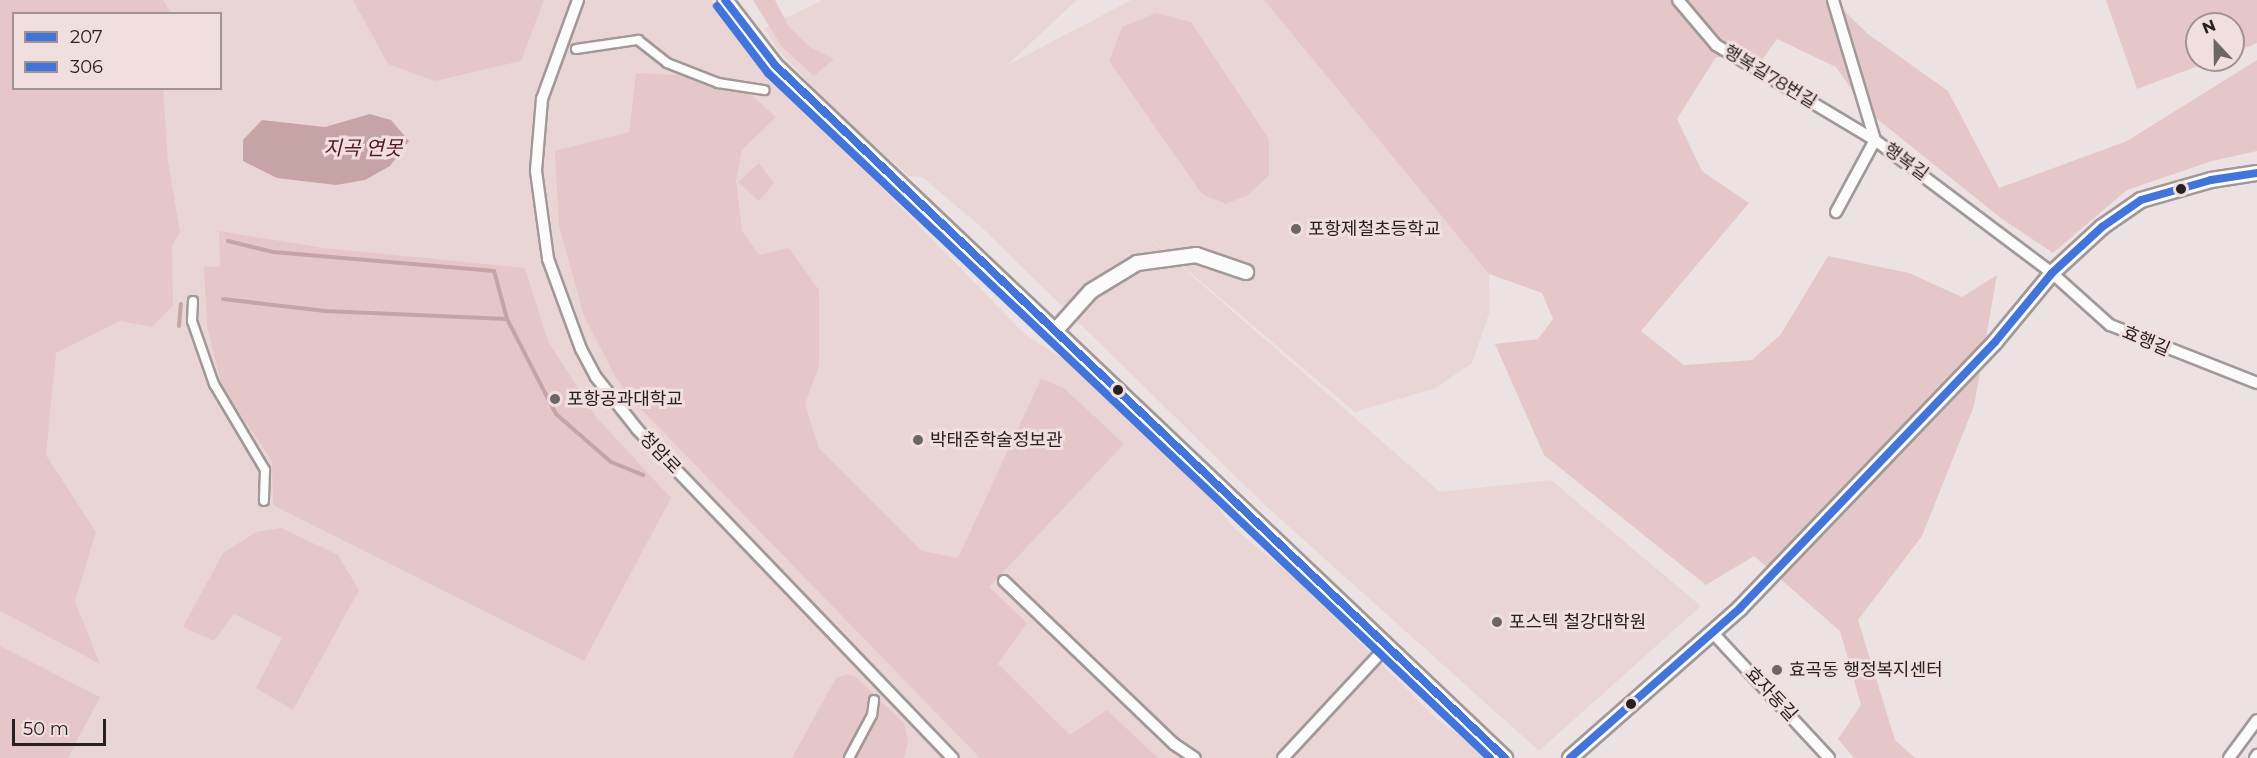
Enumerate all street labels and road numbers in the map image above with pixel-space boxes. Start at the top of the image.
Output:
street label: 행복길78번길 [1720,41,1820,113]
street label: 행복길 [1880,139,1932,185]
street label: 효행길 [2119,321,2173,361]
street label: 청암로 [635,428,685,478]
street label: 효자동길 [1741,662,1801,726]

